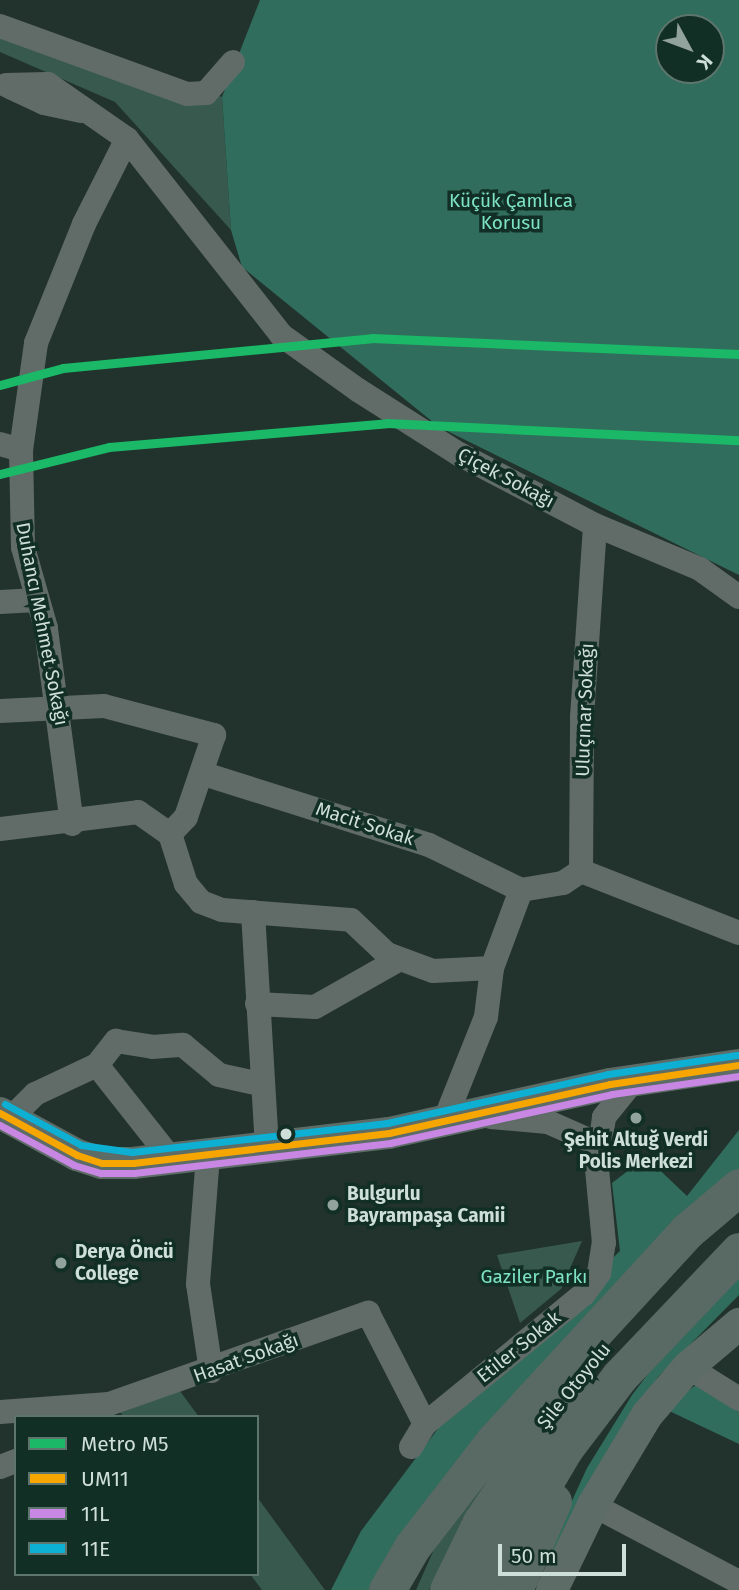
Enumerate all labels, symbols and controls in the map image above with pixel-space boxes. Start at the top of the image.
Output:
north arrow [655,14,725,84]
text: K [692,50,717,74]
park label: Küçük Çamlıca Korusu [449,190,573,234]
street label: Çiçek Sokağı [454,443,558,513]
street label: Duhancı Mehmet Sokağı [11,520,73,728]
street label: Uluçınar Sokağı [571,643,599,777]
street label: Macit Sokak [313,797,417,851]
marker: Şehit Altuğ Verdi Polis Merkezi [628,1110,644,1126]
unlabelled marker [279,1127,293,1141]
place label: Şehit Altuğ Verdi Polis Merkezi [564,1129,708,1173]
place label: Bulgurlu Bayrampaşa Camii [347,1183,505,1227]
marker: Bulgurlu Bayrampaşa Camii [325,1197,341,1213]
place label: Derya Öncü College [75,1241,174,1285]
marker: Derya Öncü College [53,1255,69,1271]
park label: Gaziler Parkı [481,1266,587,1288]
street label: Etiler Sokak [472,1306,566,1388]
street label: Hasat Sokağı [190,1328,302,1388]
street label: Şile Otoyolu [532,1338,616,1434]
legend [14,1415,259,1576]
text: Metro M5 [81,1431,169,1457]
text: UM11 [81,1466,129,1492]
text: 11L [81,1501,109,1527]
scale bar [501,1530,629,1574]
text: 11E [81,1536,110,1562]
text: 50 m [511,1543,557,1569]

